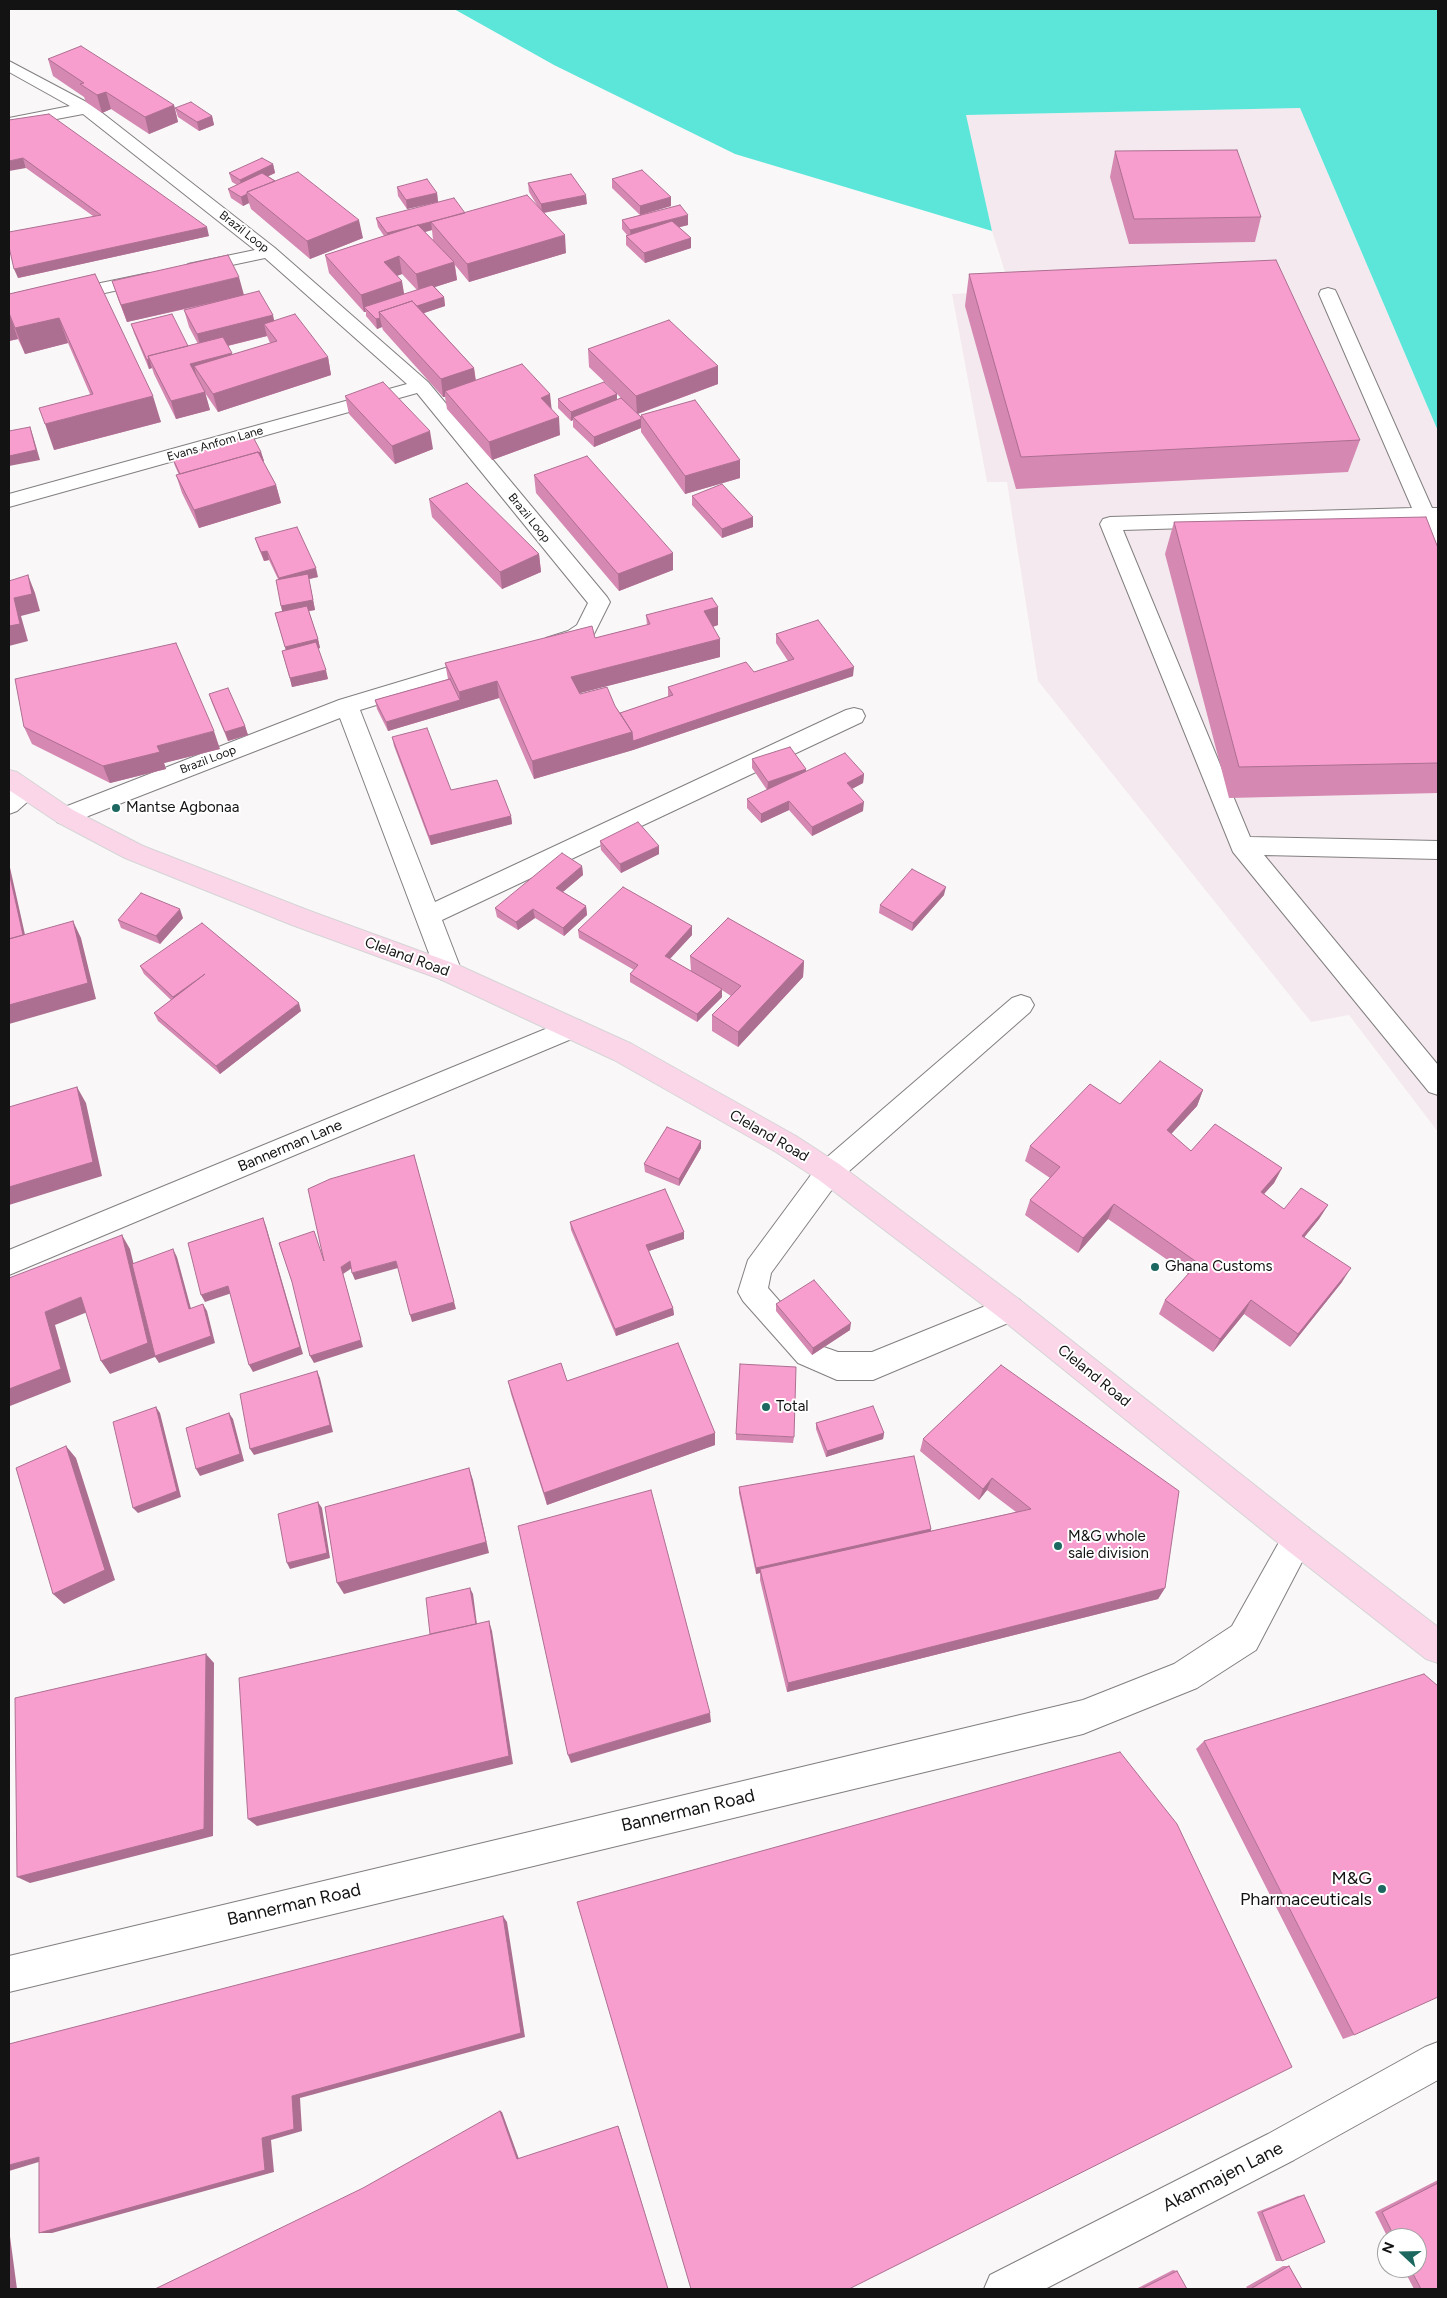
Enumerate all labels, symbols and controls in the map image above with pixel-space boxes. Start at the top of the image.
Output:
street label: Brazil Loop [216,208,272,256]
street label: Evans Anfom Lane [165,423,265,465]
street label: Brazil Loop [505,491,553,545]
street label: Brazil Loop [178,743,238,777]
place label: Mantse Agbonaa [126,799,239,817]
marker: Mantse Agbonaa [110,802,122,814]
street label: Cleland Road [362,933,452,981]
street label: Cleland Road [726,1106,812,1166]
street label: Bannerman Lane [235,1116,345,1176]
place label: Ghana Customs [1165,1258,1272,1276]
marker: Ghana Customs [1149,1261,1161,1273]
street label: Cleland Road [1054,1341,1134,1411]
place label: Total [776,1398,809,1416]
marker: Total [760,1401,772,1413]
place label: M&G whole sale division [1068,1528,1149,1563]
marker: M&G whole sale division [1052,1540,1064,1552]
street label: Bannerman Road [619,1785,757,1837]
place label: M&G Pharmaceuticals [1240,1868,1372,1910]
street label: Bannerman Road [225,1879,363,1931]
marker: M&G Pharmaceuticals [1376,1883,1388,1895]
street label: Akanmajen Lane [1159,2137,1287,2217]
north arrow [1377,2228,1427,2278]
text: N [1379,2240,1398,2256]

